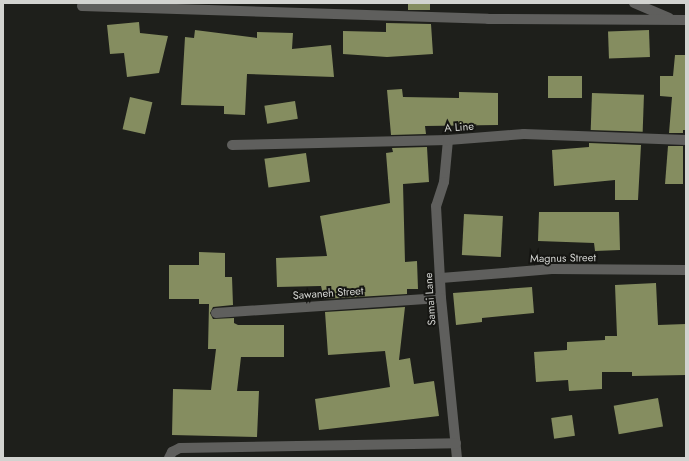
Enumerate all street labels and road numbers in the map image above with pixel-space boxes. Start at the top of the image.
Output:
street label: A Line [444,119,474,135]
street label: Magnus Street [530,251,596,265]
street label: Samai Lane [422,272,438,326]
street label: Sawaneh Street [292,284,364,302]

